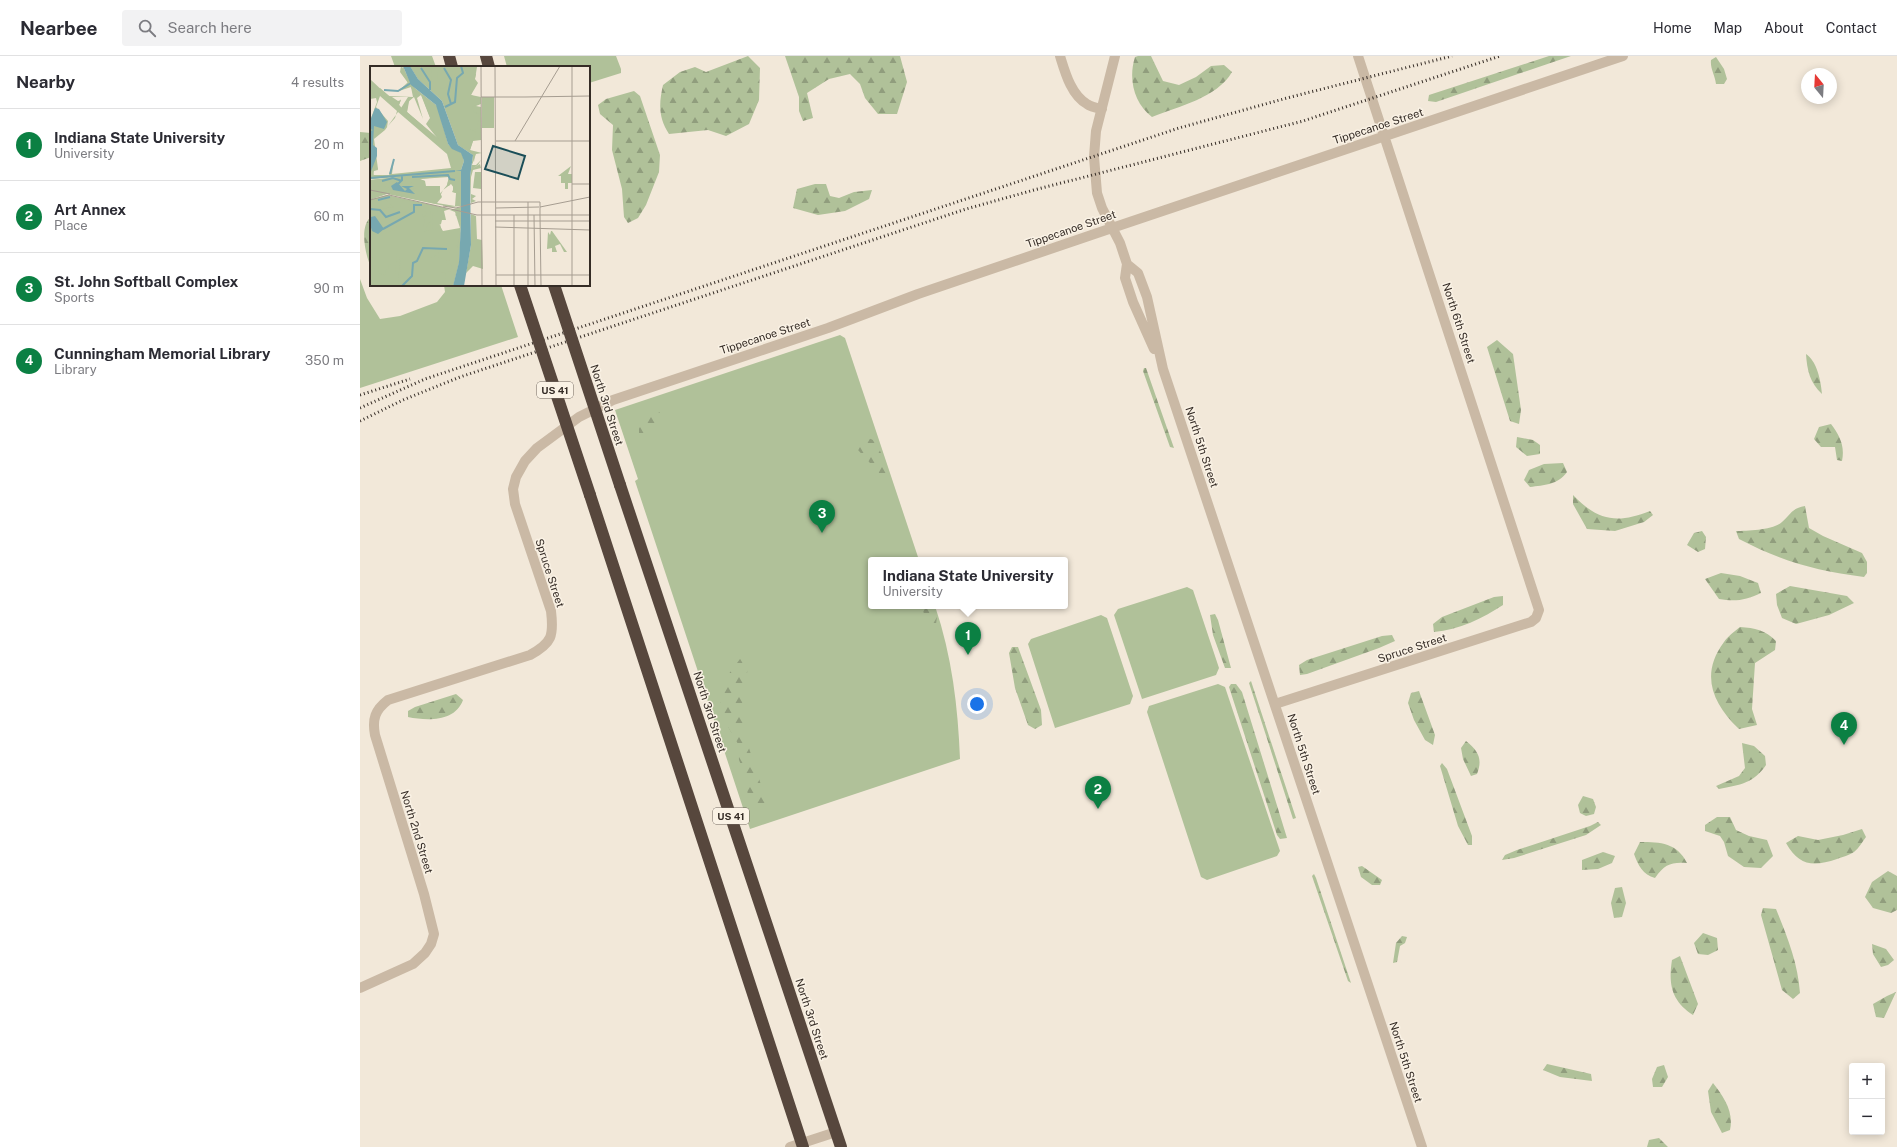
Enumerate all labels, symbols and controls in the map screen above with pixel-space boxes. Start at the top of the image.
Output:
search box [122,10,402,46]
text: Nearbee [20,17,98,39]
icon: search [136,17,158,39]
text: Search here [168,19,252,36]
text: Home [1653,20,1692,36]
text: Map [1714,20,1742,36]
text: About [1764,20,1804,36]
text: Contact [1826,20,1877,36]
inset map [370,66,590,286]
north arrow [1801,68,1837,104]
text: Nearby [16,72,75,92]
text: 4 results [291,75,344,90]
street label: Tippecanoe Street [1331,106,1425,146]
text: Indiana State University [54,129,225,146]
text: 1 [26,137,32,152]
text: 20 m [314,137,344,152]
text: University [54,146,114,161]
text: Art Annex [54,201,126,218]
street label: Tippecanoe Street [1025,208,1117,250]
text: 2 [25,209,33,224]
text: 60 m [314,209,344,224]
text: Place [54,218,88,233]
text: St. John Softball Complex [54,273,238,290]
text: 3 [25,281,33,296]
text: 90 m [314,281,344,296]
street label: North 6th Street [1440,281,1478,365]
text: Sports [54,290,94,305]
street label: Tippecanoe Street [718,316,812,356]
text: Cunningham Memorial Library [54,345,270,362]
text: 4 [25,353,33,368]
text: 350 m [305,353,344,368]
text: Library [54,362,97,377]
street label: North 3rd Street [588,363,626,447]
road number: US 41 [537,382,573,398]
street label: North 5th Street [1183,405,1221,489]
pin: 3 [809,500,835,533]
street label: Spruce Street [533,537,567,609]
popup [868,557,1068,609]
text: Indiana State University [882,567,1054,584]
text: University [882,584,943,599]
pin: 1 [955,622,981,655]
street label: Spruce Street [1376,631,1448,665]
street label: North 3rd Street [691,670,729,754]
your location [967,694,987,714]
street label: North 5th Street [1285,712,1323,796]
pin: 4 [1831,712,1857,745]
pin: 2 [1085,776,1111,809]
street label: North 2nd Street [399,789,435,875]
road number: US 41 [713,808,749,824]
street label: North 3rd Street [793,977,831,1061]
street label: North 5th Street [1387,1020,1425,1104]
map controls [1849,1063,1885,1135]
button: + [1849,1063,1885,1099]
button: − [1849,1099,1885,1135]

